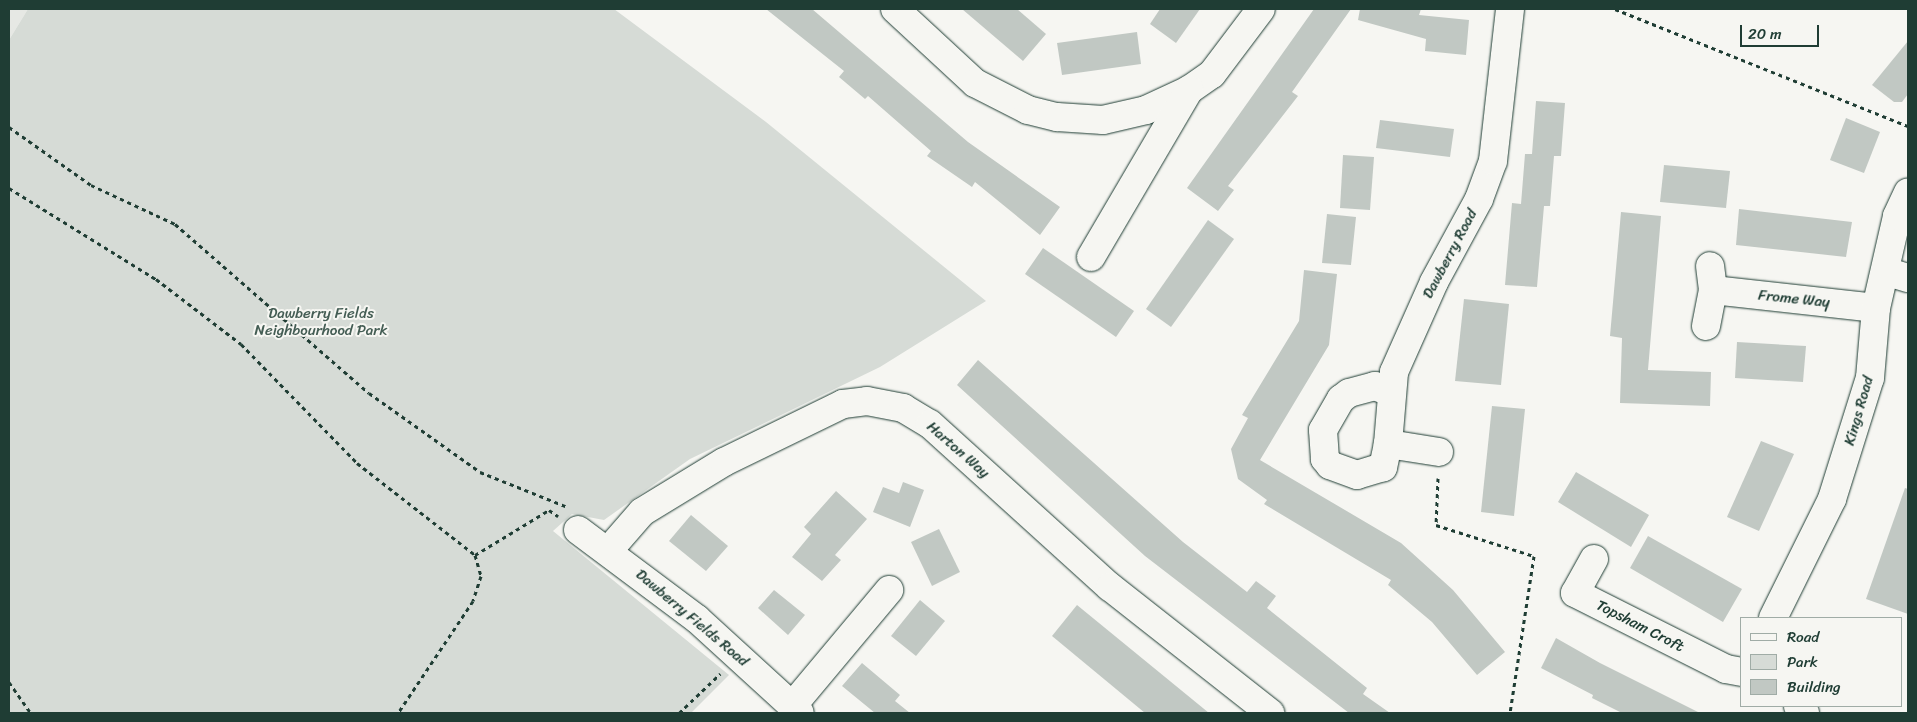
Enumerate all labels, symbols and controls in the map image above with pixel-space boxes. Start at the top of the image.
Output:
scale bar [1742,15,1821,47]
text: 20 m [1748,21,1782,47]
street label: Dawberry Road [1419,206,1481,302]
street label: Frome Way [1757,286,1831,312]
park label: Dawberry Fields Neighbourhood Park [255,304,387,339]
street label: Kings Road [1841,374,1877,448]
street label: Harton Way [923,418,993,482]
street label: Dawberry Fields Road [632,566,752,670]
street label: Topsham Croft [1593,596,1687,656]
legend [1740,617,1902,707]
text: Road [1787,624,1819,650]
text: Park [1787,649,1818,675]
text: Building [1787,674,1841,700]

